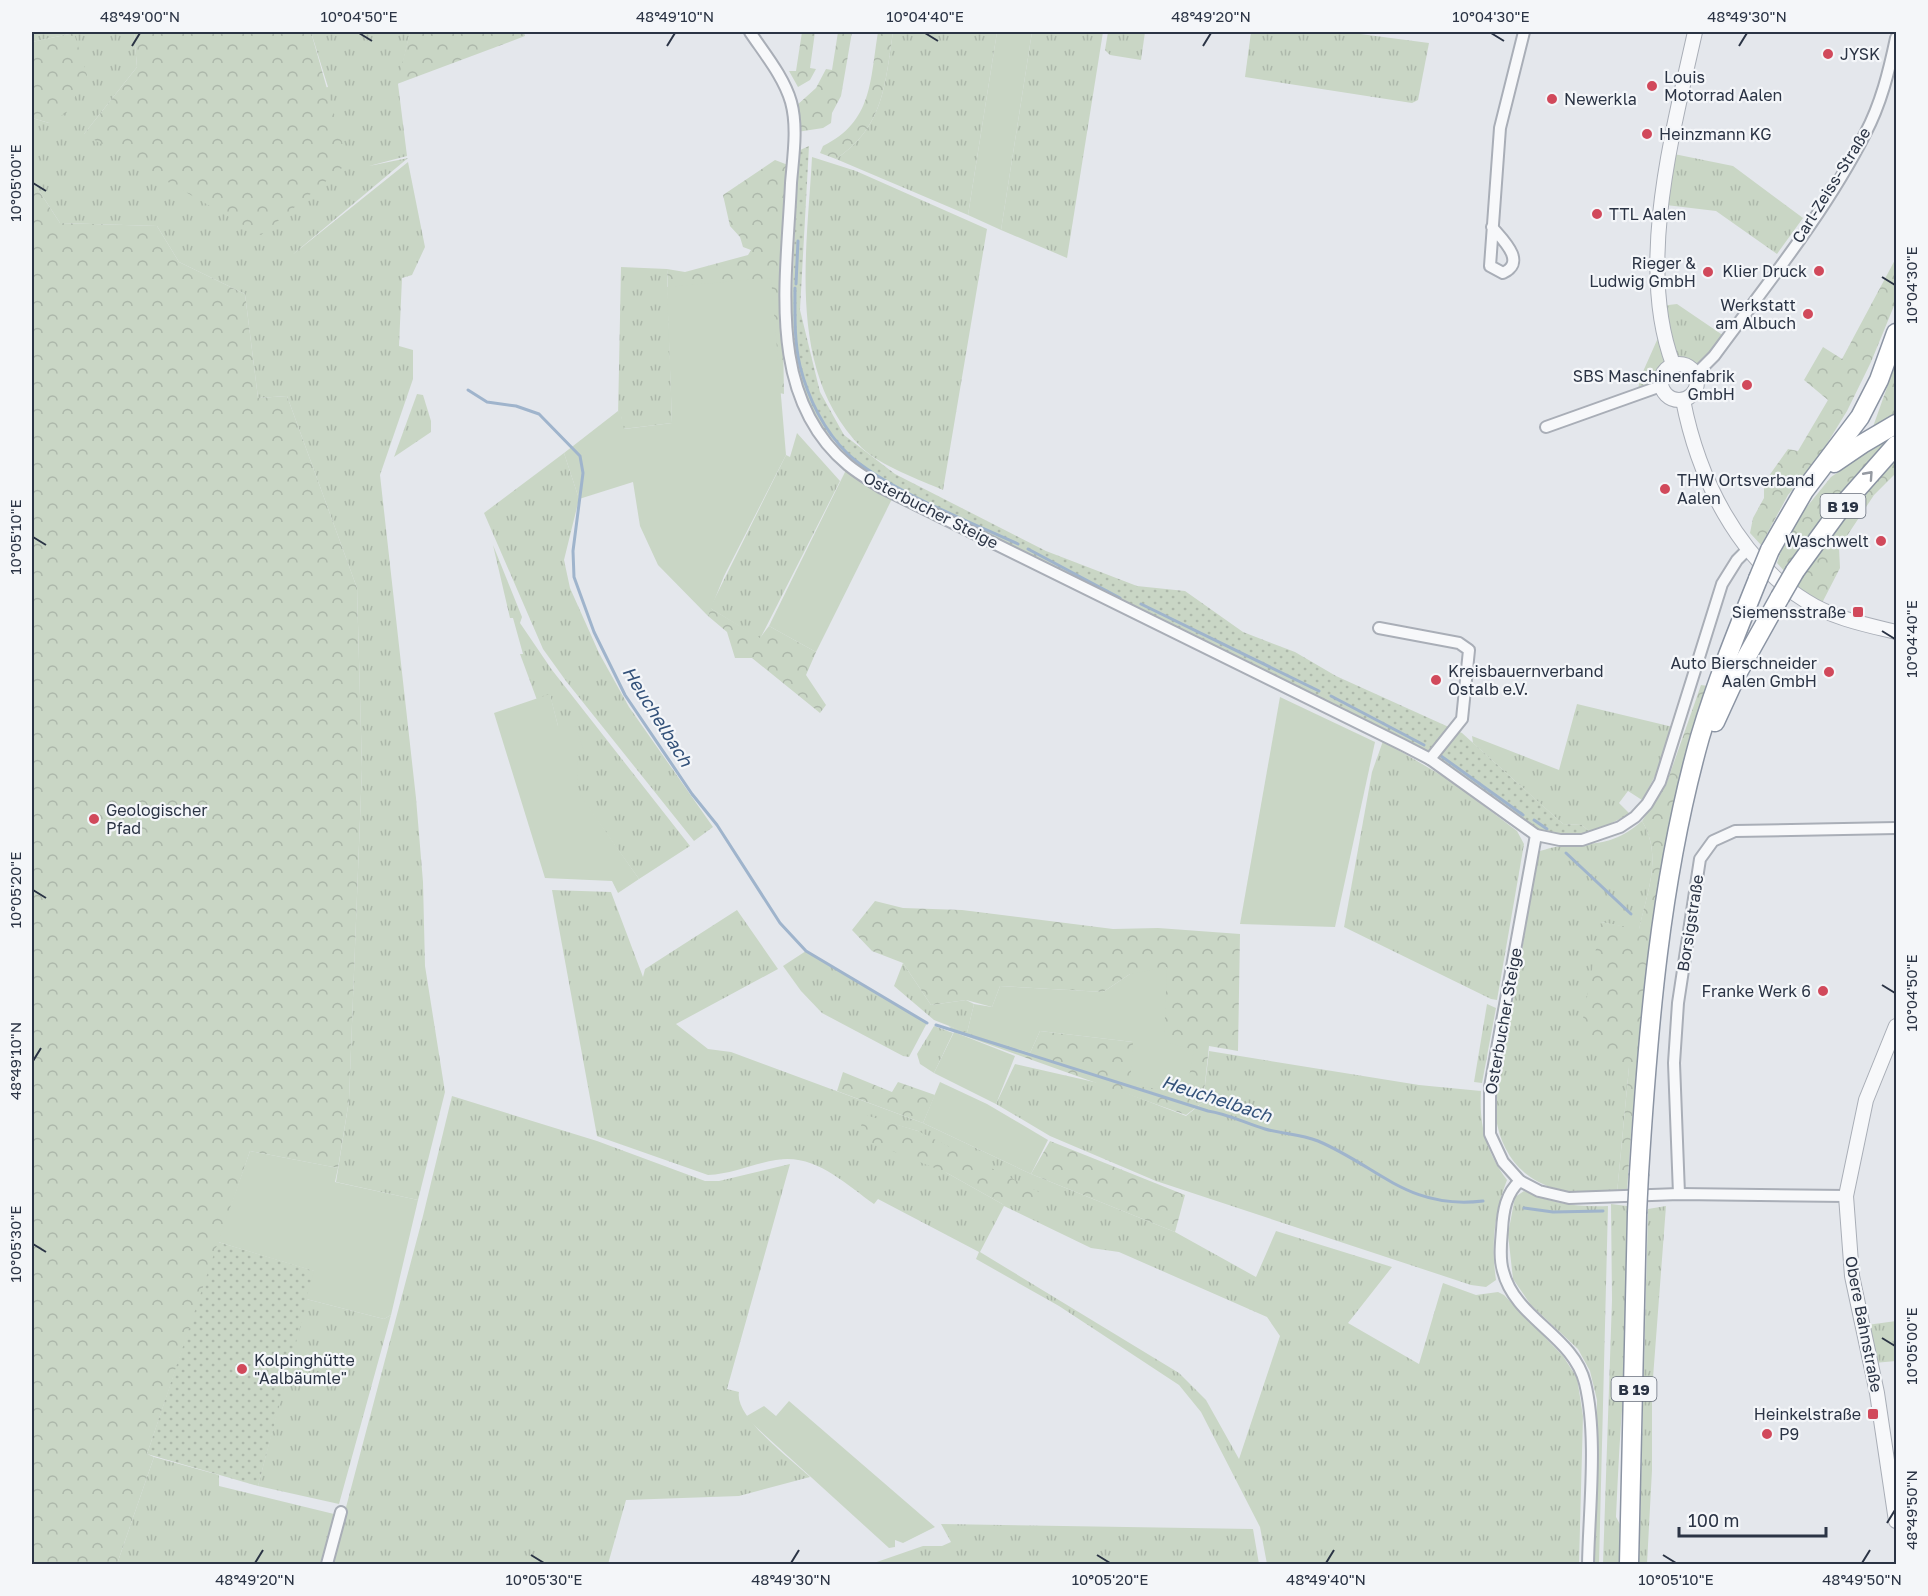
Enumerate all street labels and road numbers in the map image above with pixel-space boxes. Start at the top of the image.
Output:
street label: Carl-Zeiss-Straße [1787,123,1875,247]
street label: Osterbucher Steige [860,467,1002,553]
road number: B 19 [1820,494,1866,518]
street label: Borsigstraße [1672,873,1708,973]
street label: Osterbucher Steige [1480,946,1526,1096]
street label: Obere Bahnstraße [1841,1254,1887,1394]
road number: B 19 [1612,1377,1656,1401]

